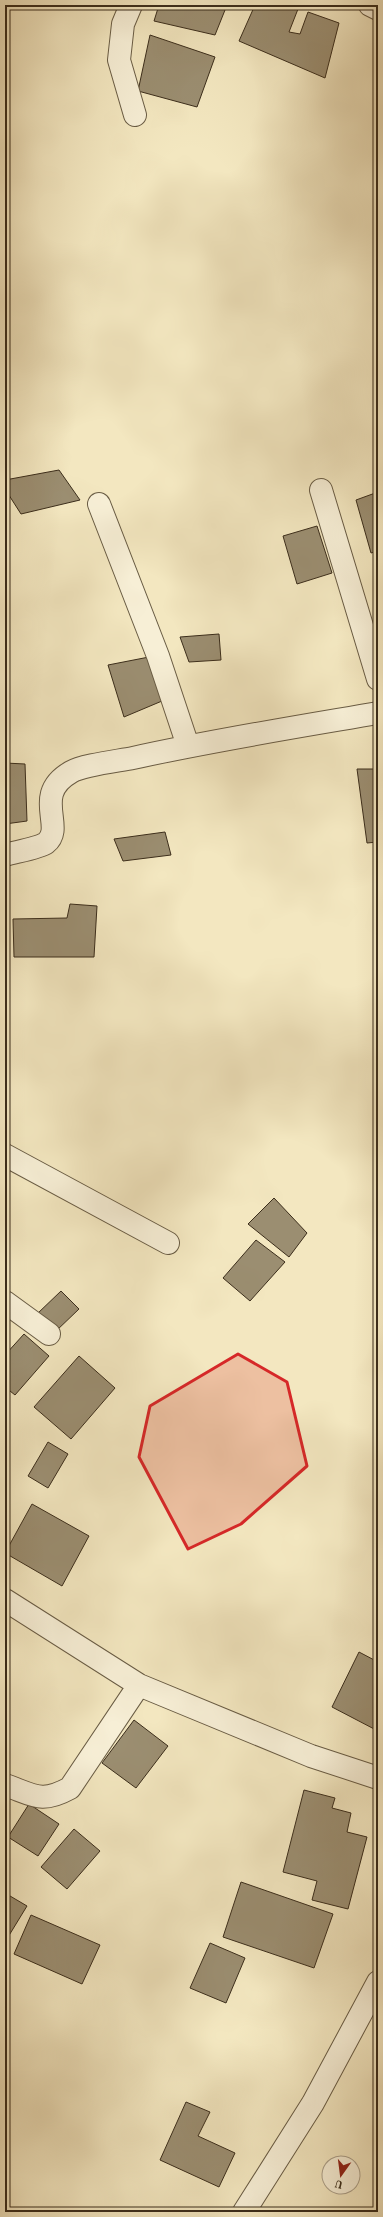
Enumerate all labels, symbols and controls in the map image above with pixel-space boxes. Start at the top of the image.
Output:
north arrow [321,2155,361,2195]
text: U [333,2175,344,2191]

